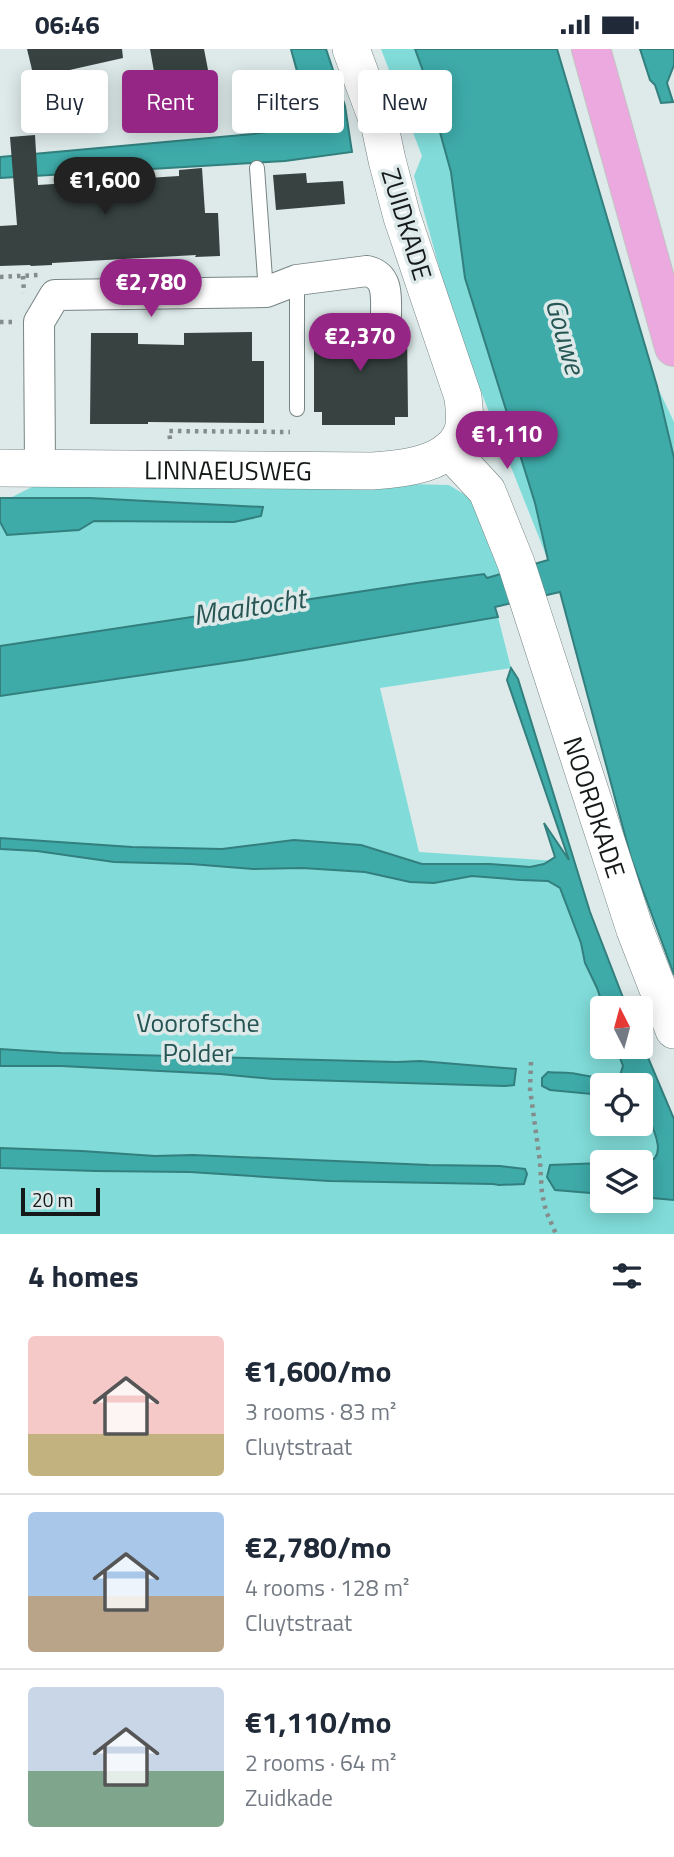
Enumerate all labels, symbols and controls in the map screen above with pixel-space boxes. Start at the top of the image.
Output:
text: 06:46 [35,5,100,44]
chip: Buy [21,70,108,133]
chip: Rent [122,70,218,133]
chip: Filters [232,70,344,133]
chip: New [358,70,452,133]
pin: €1,600 [48,157,162,217]
text: €1,600 [70,162,140,197]
street label: ZUIDKADE [371,163,443,285]
pin: €2,780 [94,259,208,319]
text: €2,780 [116,264,186,299]
water label: Gouwe [535,293,598,381]
pin: €2,370 [303,313,417,373]
text: €2,370 [325,318,395,353]
pin: €1,110 [450,411,564,471]
text: €1,110 [472,416,542,451]
street label: LINNAEUSWEG [144,450,312,490]
water label: Maaltocht [190,575,311,636]
street label: NOORDKADE [554,731,636,883]
north arrow [590,996,653,1059]
map controls [590,996,653,1213]
park label: Voorofsche Polder [136,1003,260,1072]
button: locate [590,1073,653,1136]
button: layers [590,1150,653,1213]
scale bar [21,1185,100,1217]
text: 20 m [32,1185,73,1214]
text: 4 homes [28,1253,139,1299]
icon: filters [608,1257,646,1295]
text: €1,600/mo [245,1348,391,1394]
icon: home [84,1364,168,1448]
text: 3 rooms · 83 m² [245,1394,396,1429]
text: Cluytstraat [245,1429,352,1464]
text: €2,780/mo [245,1524,391,1570]
icon: home [84,1540,168,1624]
text: 4 rooms · 128 m² [245,1570,409,1605]
text: Cluytstraat [245,1605,352,1640]
text: €1,110/mo [245,1699,391,1745]
icon: home [84,1715,168,1799]
text: 2 rooms · 64 m² [245,1745,396,1780]
text: Zuidkade [245,1780,333,1815]

